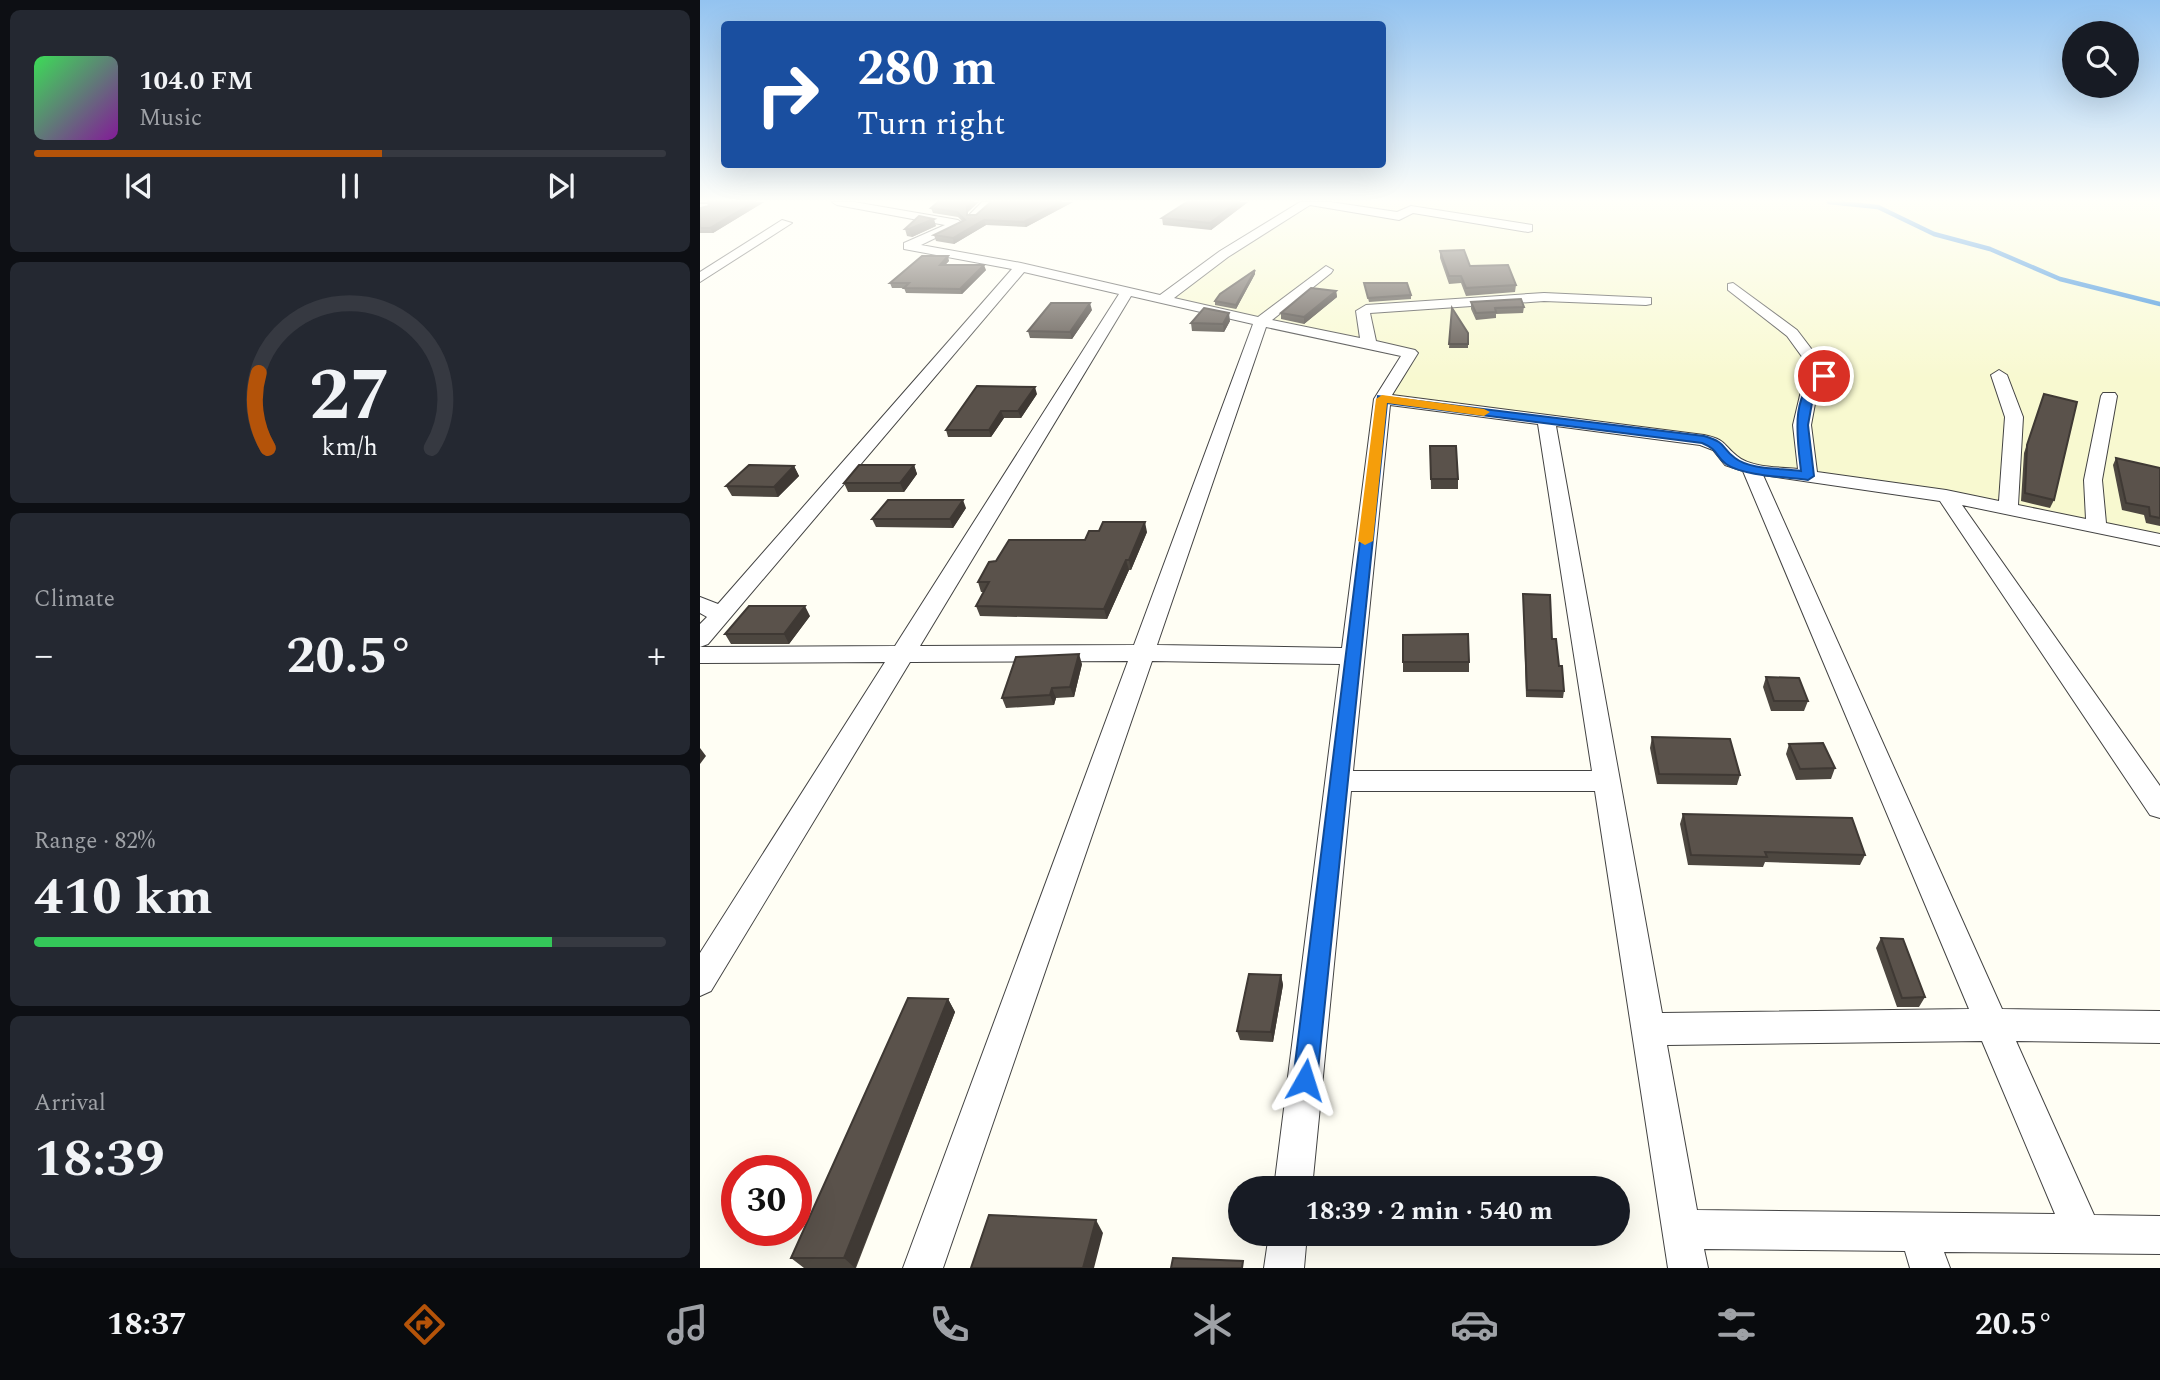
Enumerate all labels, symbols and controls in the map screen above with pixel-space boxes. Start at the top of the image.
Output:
map controls [2062,21,2139,98]
button: search [2062,21,2139,98]
text: 280 m [857,32,996,107]
icon: right [742,49,833,140]
text: 104.0 FM [139,61,253,101]
text: Turn right [857,100,1005,149]
text: Music [139,101,202,136]
icon: previous [120,167,158,205]
icon: pause [331,167,369,205]
icon: next [542,167,580,205]
text: 27 [309,342,391,453]
pin [1794,346,1854,406]
icon: arrive [1805,357,1843,395]
text: km/h [322,429,378,467]
text: Climate [34,582,115,617]
text: 20.5° [286,617,414,696]
text: − [34,627,53,685]
text: + [647,627,666,685]
text: Range · 82% [34,824,155,859]
text: 410 km [34,858,213,937]
position arrow [1268,1043,1342,1117]
text: Arrival [34,1086,106,1121]
text: 18:39 [34,1120,165,1199]
speed limit sign: 30 [721,1155,812,1246]
text: 18:39 · 2 min · 540 m [1305,1191,1553,1231]
text: 18:37 [107,1300,187,1349]
icon: directions [400,1300,449,1349]
icon: music [663,1300,712,1349]
icon: phone [925,1300,974,1349]
icon: climate [1188,1300,1237,1349]
icon: car [1450,1300,1499,1349]
icon: filters [1712,1300,1761,1349]
text: 20.5° [1975,1300,2053,1349]

